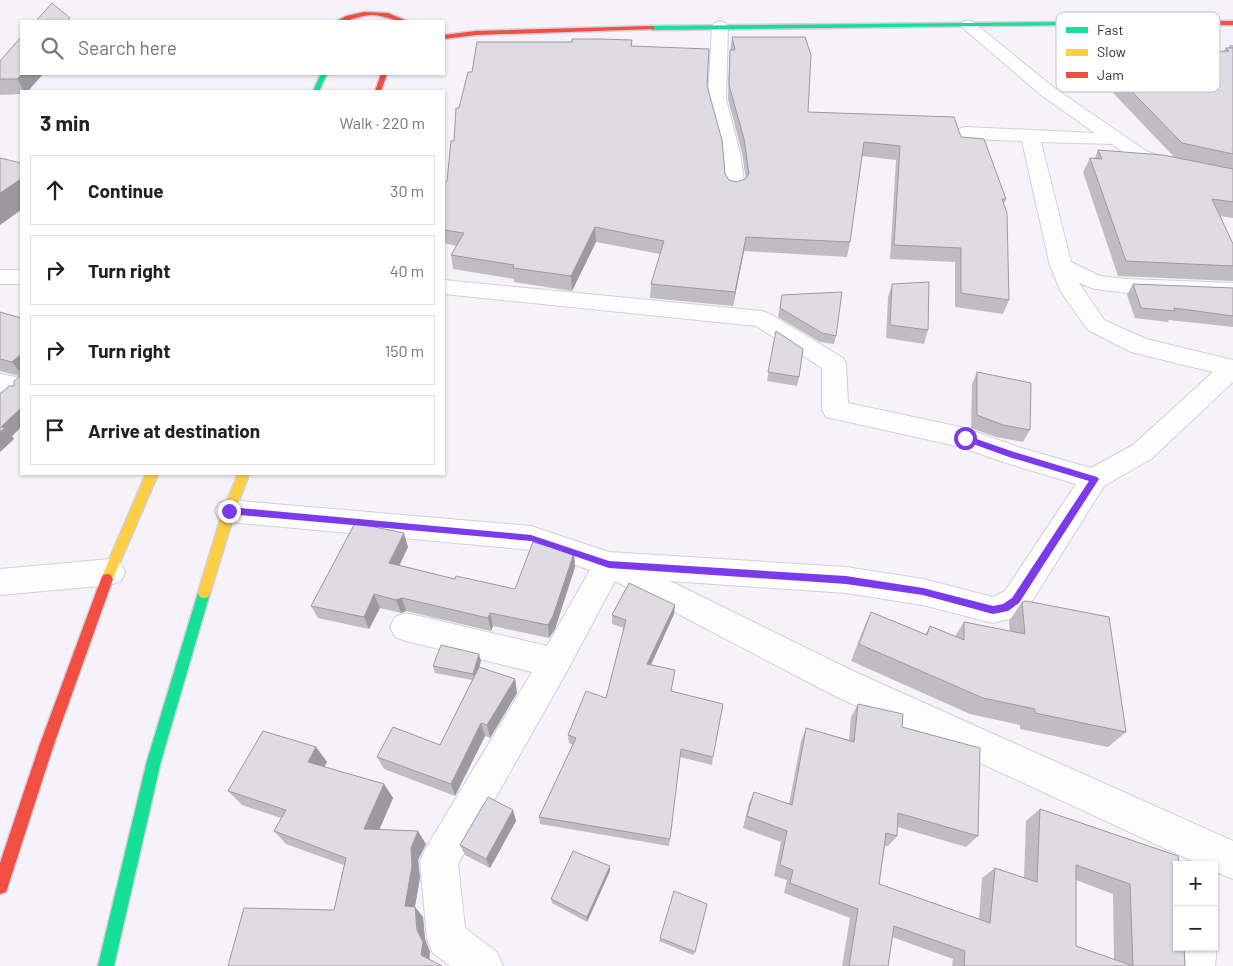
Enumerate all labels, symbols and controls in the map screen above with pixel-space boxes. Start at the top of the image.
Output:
legend [1056,12,1220,92]
search box [20,20,445,75]
text: Fast [1097,21,1123,38]
icon: search [38,34,66,62]
text: Search here [78,36,177,59]
text: Slow [1097,43,1126,60]
text: Jam [1097,66,1124,83]
text: 3 min [40,110,90,135]
text: Walk · 220 m [339,113,425,132]
icon: ahead [41,176,69,204]
text: Continue [88,179,164,202]
text: 30 m [390,181,424,200]
icon: right [41,256,69,284]
text: Turn right [88,259,170,282]
text: 40 m [390,261,424,280]
icon: right [41,336,69,364]
text: Turn right [88,339,170,362]
text: 150 m [385,341,424,360]
icon: arrive [41,416,69,444]
text: Arrive at destination [88,419,260,442]
route start [954,427,977,450]
route end [218,500,241,523]
map controls [1173,861,1218,951]
button: + [1173,861,1218,906]
button: − [1173,906,1218,951]

